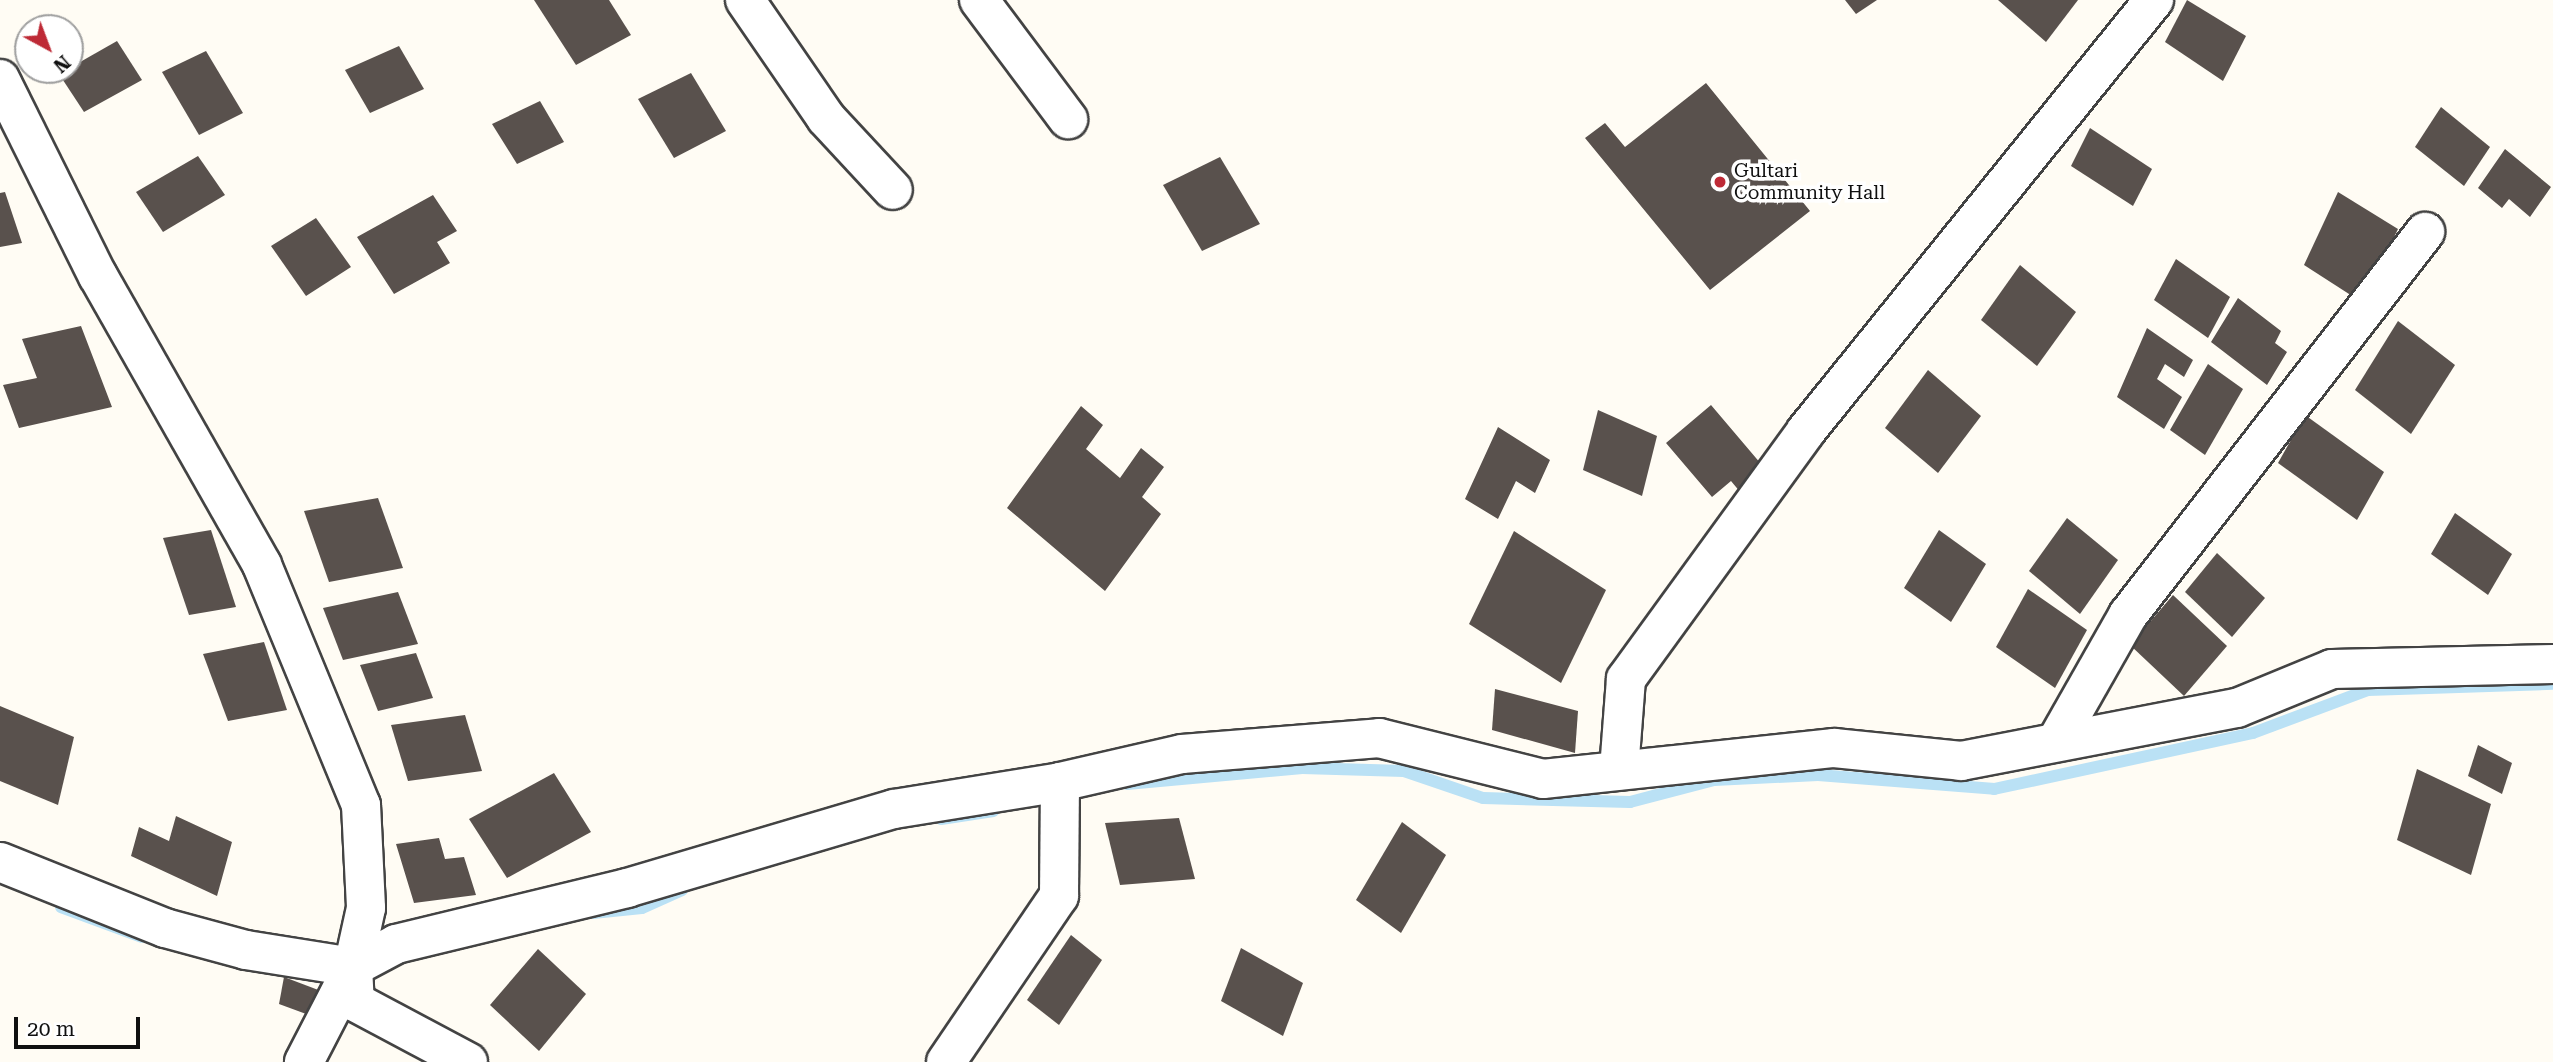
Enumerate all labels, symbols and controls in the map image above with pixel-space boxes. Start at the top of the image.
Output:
north arrow [14,14,84,84]
text: N [49,50,75,77]
place label: Gultari Community Hall [1734,160,1885,204]
marker: Gultari Community Hall [1712,174,1728,190]
scale bar [18,1002,144,1046]
text: 20 m [27,1017,75,1041]

